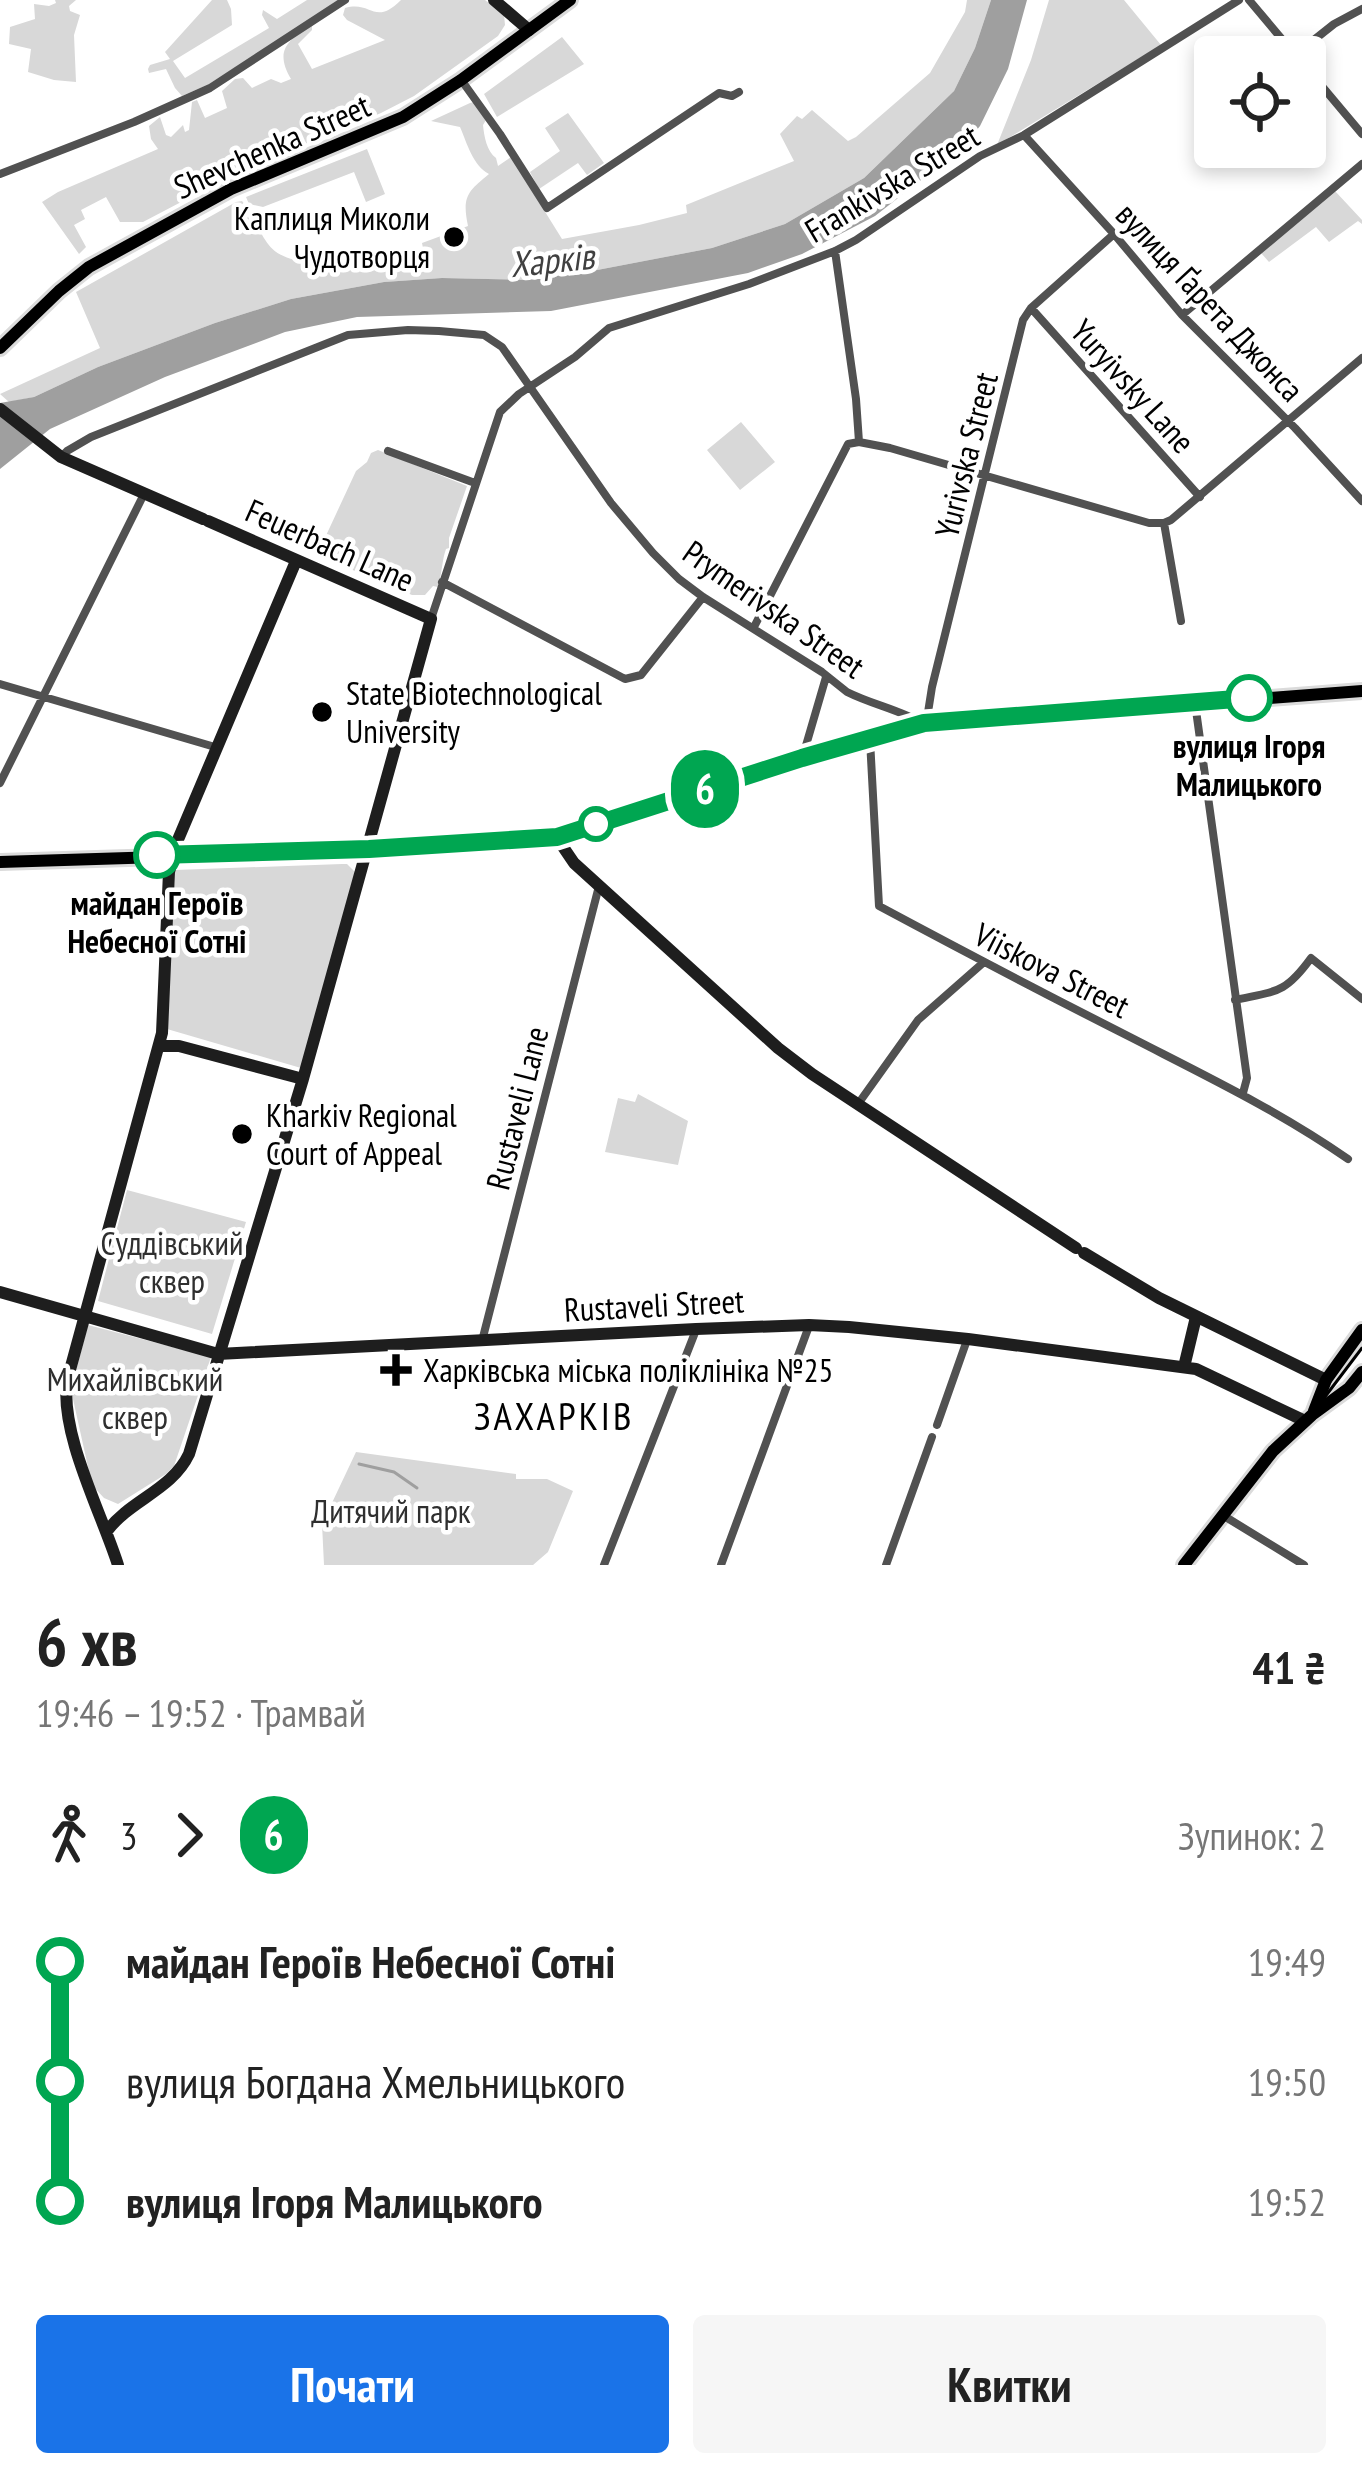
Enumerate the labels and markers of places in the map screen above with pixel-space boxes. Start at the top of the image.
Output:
place label: Каплиця Миколи Чудотворця [234,196,430,277]
marker: Каплиця Миколи Чудотворця [441,224,467,250]
place label: State Biotechnological University [346,671,602,752]
marker: вулиця Ігоря Малицького [1227,676,1271,720]
marker: State Biotechnological University [309,699,335,725]
place label: вулиця Ігоря Малицького [1173,724,1325,805]
unlabelled marker [580,808,612,840]
marker: майдан Героїв Небесної Сотні [135,833,179,877]
place label: майдан Героїв Небесної Сотні [68,881,246,962]
place label: Kharkiv Regional Court of Appeal [266,1093,457,1174]
marker: Kharkiv Regional Court of Appeal [229,1121,255,1147]
place label: Харківська міська поліклініка №25 [423,1348,833,1391]
marker: Харківська міська поліклініка №25 [380,1354,412,1386]

